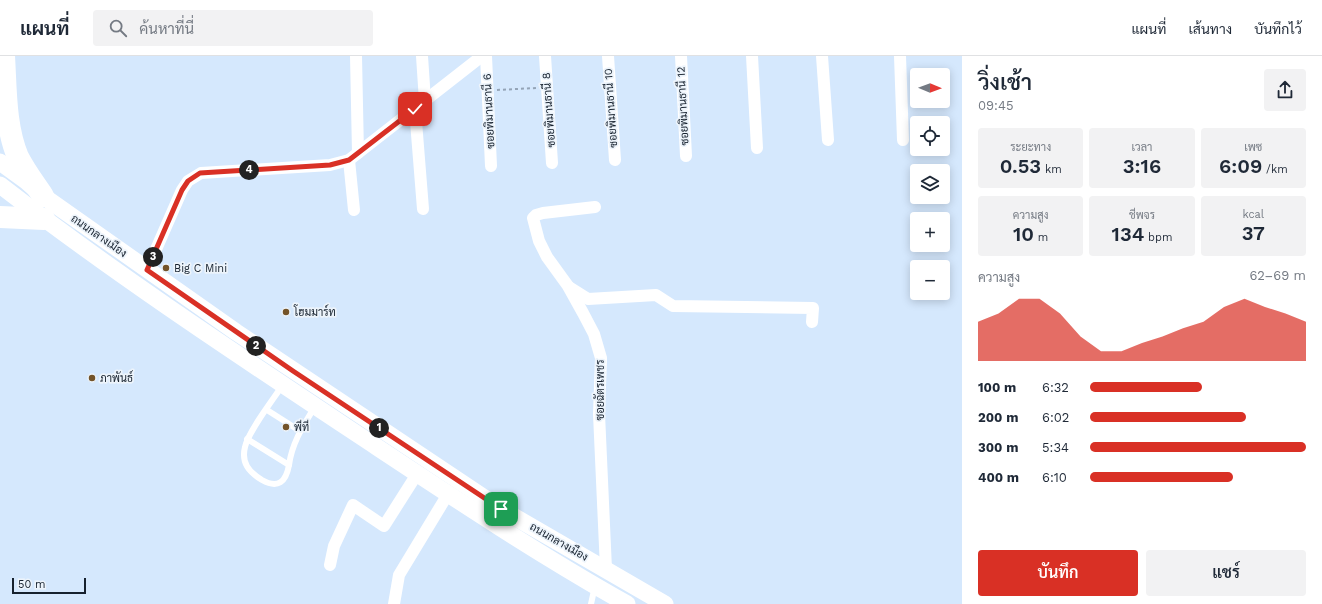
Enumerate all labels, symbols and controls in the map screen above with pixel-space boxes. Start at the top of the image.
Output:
search box [93,10,373,46]
text: แผนที่ [20,17,69,40]
icon: search [107,17,129,39]
text: ค้นหาที่นี่ [139,20,194,38]
text: แผนที่ [1131,21,1166,37]
text: เส้นทาง [1188,21,1232,37]
text: บันทึกไว้ [1254,21,1302,37]
street label: ซอยพิมานธานี 12 [672,66,692,146]
street label: ซอยพิมานธานี 10 [600,68,620,148]
north arrow [910,68,950,108]
map controls [910,68,950,300]
button: share [1264,69,1306,111]
text: วิ่งเช้า [978,70,1032,95]
street label: ซอยพิมานธานี 8 [538,72,558,148]
street label: ซอยพิมานธานี 6 [479,73,497,149]
pin [398,92,432,126]
icon: check [404,98,426,120]
text: 09:45 [978,98,1013,113]
button: locate [910,116,950,156]
text: ระยะทาง [1010,141,1051,154]
text: เวลา [1132,141,1152,154]
text: เพซ [1244,141,1262,154]
text: 0.53 [1000,154,1041,178]
text: 3:16 [1123,154,1161,178]
text: 6:09 [1219,154,1262,178]
pin: 4 [239,160,259,180]
text: 4 [245,163,253,176]
text: km [1041,163,1062,176]
text: /km [1262,163,1288,176]
button: layers [910,164,950,204]
text: kcal [1242,208,1264,221]
text: ความสูง [1013,209,1049,222]
text: ชีพจร [1129,209,1155,222]
street label: ถนนกลางเมือง [69,211,130,260]
button: + [910,212,950,252]
text: 37 [1242,221,1265,245]
text: 10 [1013,222,1034,246]
text: 134 [1112,222,1144,246]
text: m [1034,231,1048,244]
text: bpm [1144,231,1172,244]
pin: 3 [143,247,163,267]
text: 3 [150,250,156,263]
button: − [910,260,950,300]
place label: Big C Mini [174,262,227,275]
marker: Big C Mini [161,263,171,273]
text: 62–69 m [1249,268,1306,283]
text: ความสูง [978,270,1020,285]
place label: โฮมมาร์ท [293,304,336,319]
marker: โฮมมาร์ท [281,307,291,317]
pin: 2 [246,336,266,356]
text: 2 [253,339,259,352]
street label: ซอยฉัตรเพชร [593,359,607,421]
place label: ภาพันธ์ [100,370,133,385]
marker: ภาพันธ์ [87,373,97,383]
text: 100 m [978,380,1016,395]
text: 6:32 [1042,380,1069,395]
text: 200 m [978,410,1018,425]
text: 6:02 [1042,410,1069,425]
pin: 1 [369,418,389,438]
place label: พีที [294,419,309,434]
text: 1 [377,421,381,434]
marker: พีที [281,422,291,432]
text: 300 m [978,440,1018,455]
text: 5:34 [1042,440,1069,455]
text: 400 m [978,470,1019,485]
text: 6:10 [1042,470,1067,485]
pin [484,492,518,526]
icon: arrive [490,498,512,520]
street label: ถนนกลางเมือง [528,519,591,564]
button: บันทึก [978,550,1138,596]
button: แชร์ [1146,550,1306,596]
scale bar [12,576,86,595]
text: 50 m [18,578,45,591]

